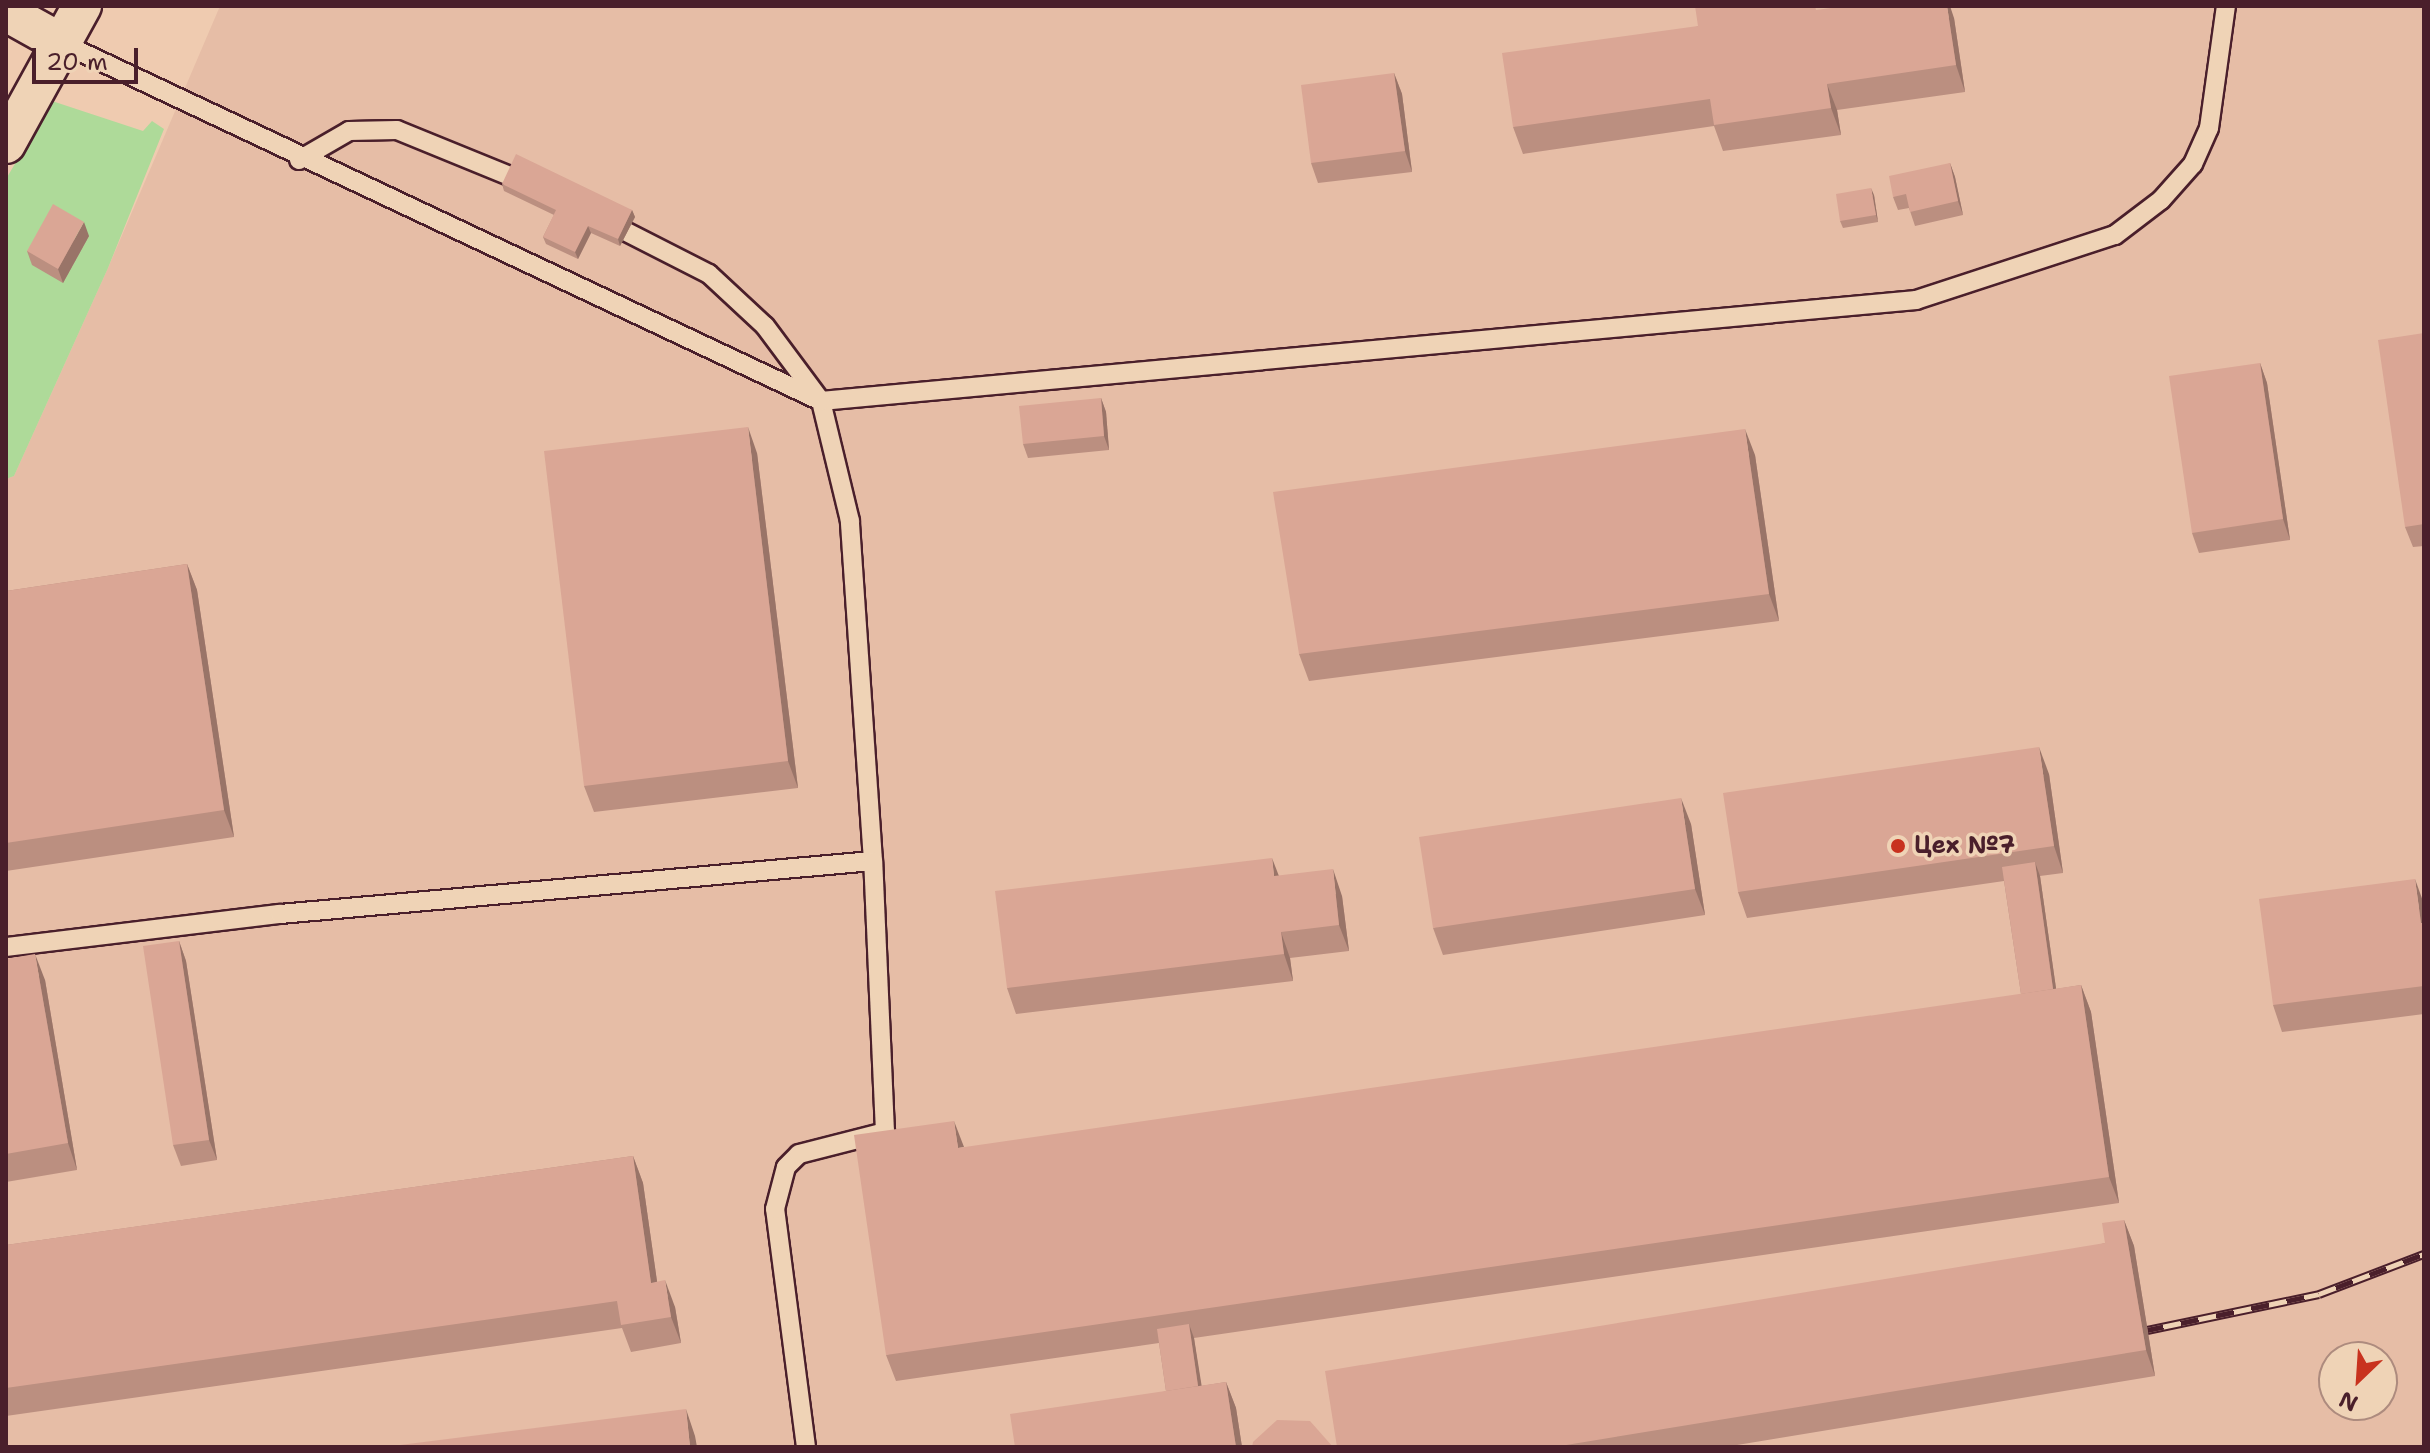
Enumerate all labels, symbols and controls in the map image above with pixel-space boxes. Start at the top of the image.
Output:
scale bar [36,32,142,82]
text: 20 m [46,46,108,78]
place label: Цех №7 [1914,832,2015,860]
marker: Цех №7 [1889,837,1907,855]
north arrow [2318,1341,2398,1421]
text: N [2334,1385,2363,1418]

